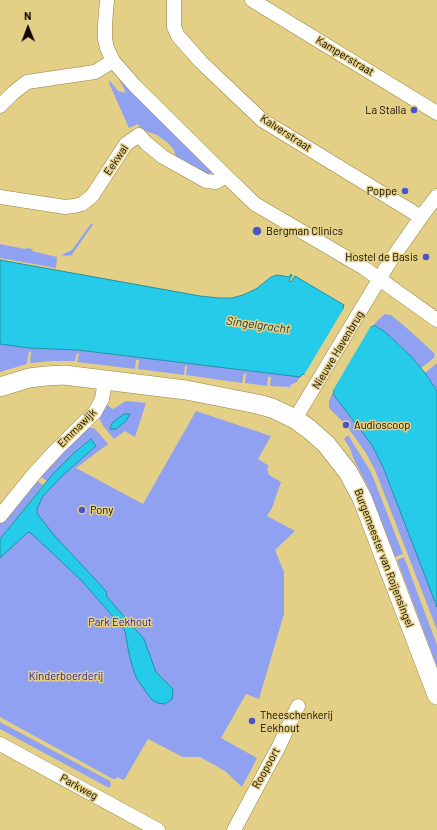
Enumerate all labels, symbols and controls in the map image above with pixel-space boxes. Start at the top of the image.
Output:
north arrow [8,8,48,48]
text: N [24,9,32,22]
street label: Kamperstraat [313,33,377,79]
place label: La Stalla [365,103,406,117]
marker: La Stalla [409,105,419,115]
street label: Kalverstraat [258,112,314,154]
street label: Eekwal [101,142,131,178]
place label: Poppe [367,184,397,198]
marker: Poppe [400,186,410,196]
place label: Bergman Clinics [266,224,343,238]
marker: Bergman Clinics [251,225,263,237]
place label: Hostel de Basis [345,250,418,264]
marker: Hostel de Basis [421,252,431,262]
street label: Nieuwe Havenbrug [309,308,367,392]
water label: Singelgracht [225,313,291,337]
street label: Emmawijk [55,406,99,450]
place label: Audioscoop [354,418,410,432]
marker: Audioscoop [341,420,351,430]
street label: Burgemeester van Roijensingel [351,487,417,629]
place label: Pony [90,503,113,517]
marker: Pony [77,505,87,515]
park label: Park Eekhout [88,615,152,629]
park label: Kinderboerderij [29,669,103,683]
place label: Theeschenkerij Eekhout [260,708,333,734]
marker: Theeschenkerij Eekhout [247,716,257,726]
street label: Roopoort [249,745,283,791]
street label: Parkweg [58,771,100,803]

